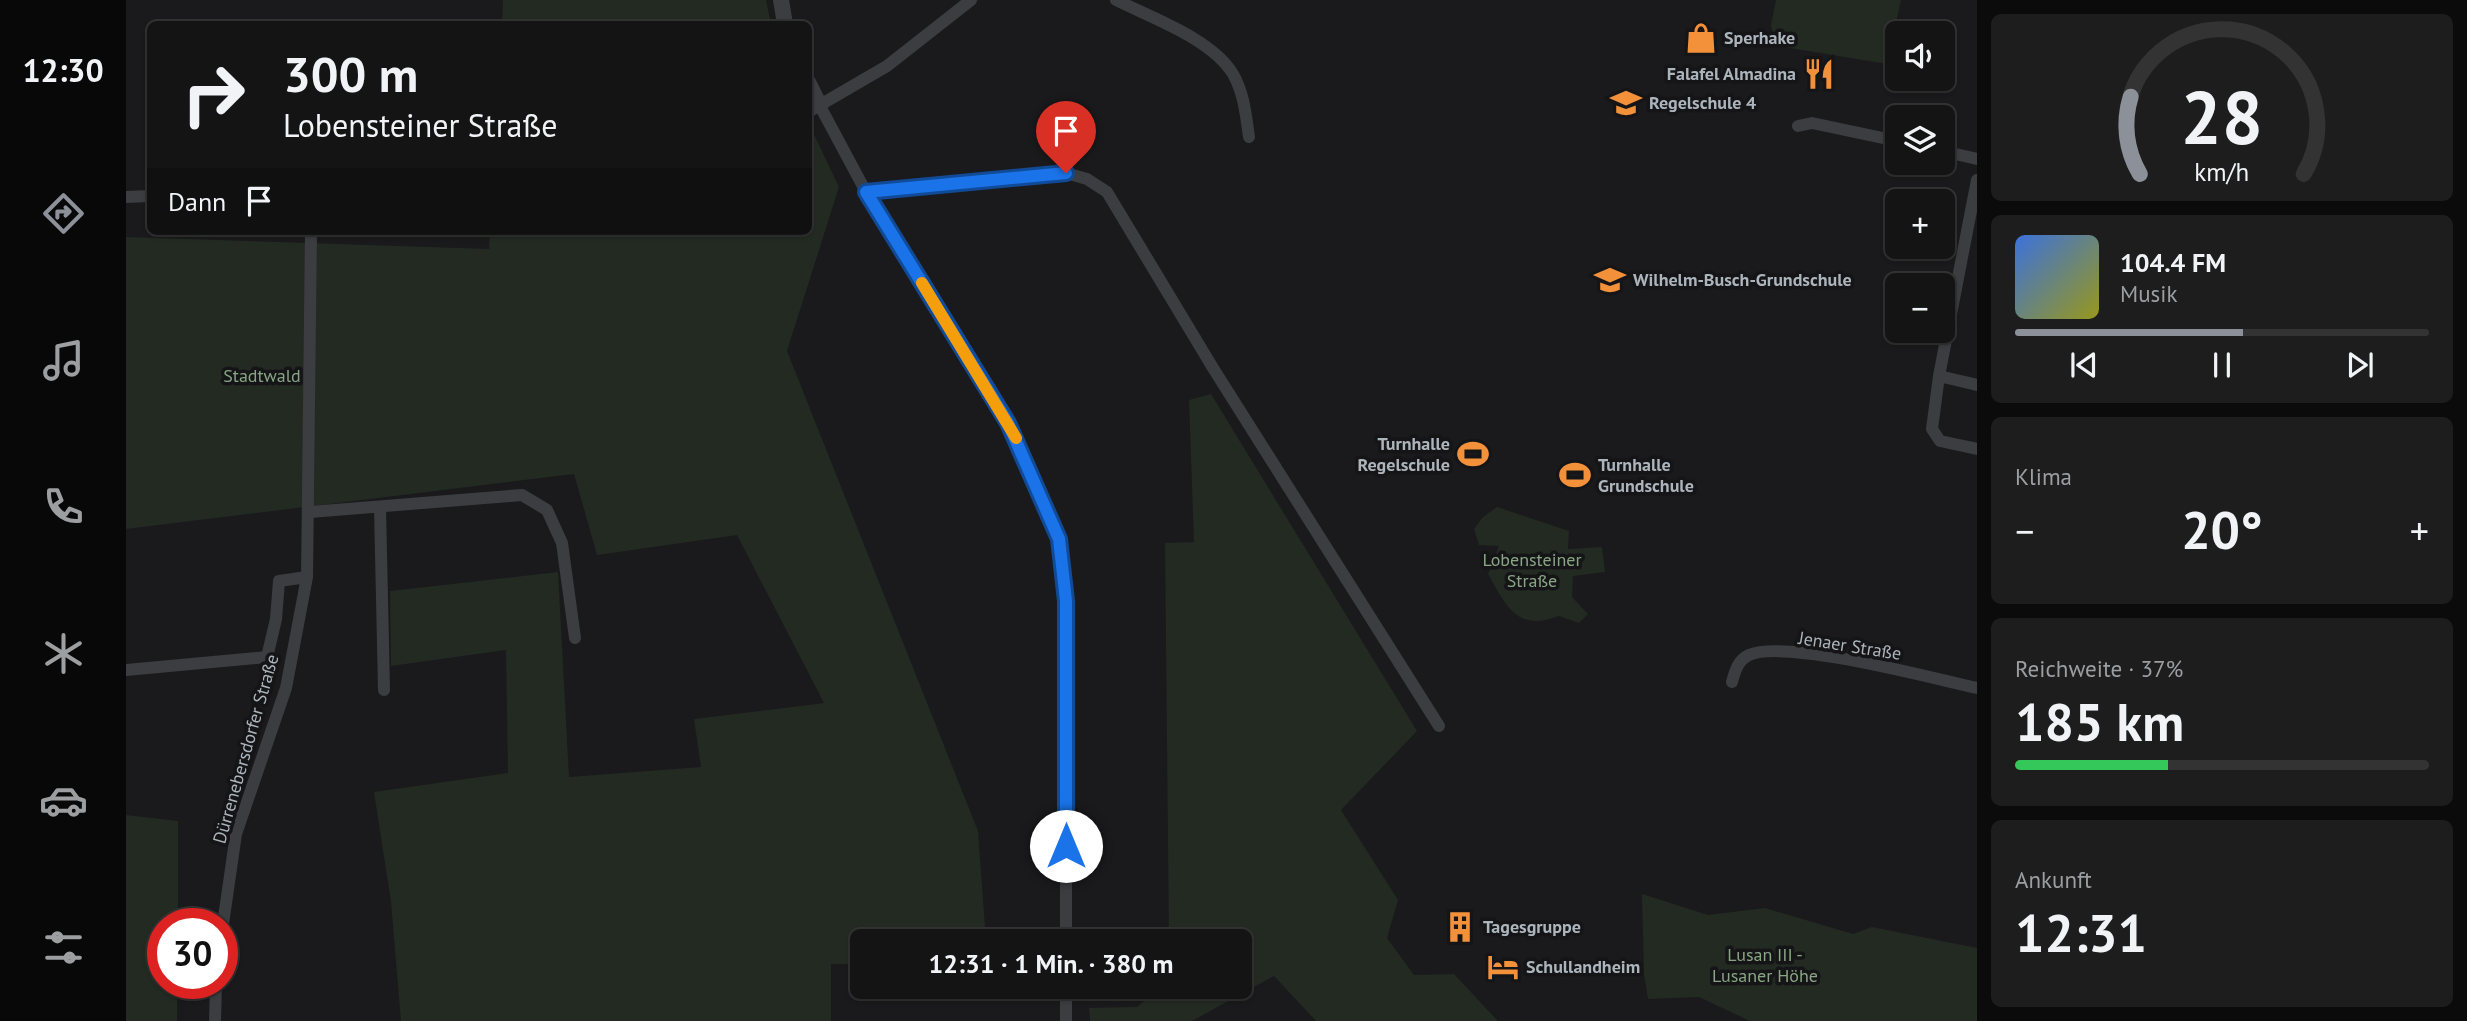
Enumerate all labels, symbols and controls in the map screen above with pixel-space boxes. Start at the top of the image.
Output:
shop icon: Sperhake [1684,21,1718,55]
map controls [1885,21,1955,343]
button: sound [1885,21,1955,91]
place label: Sperhake [1724,26,1795,49]
text: 300 m [283,42,418,106]
text: 12:30 [22,49,104,91]
icon: right [168,49,259,140]
restaurant icon: Falafel Almadina [1802,57,1836,91]
place label: Falafel Almadina [1667,62,1796,85]
text: 28 [2181,70,2263,164]
school or university icon: Regelschule 4 [1609,86,1643,120]
place label: Regelschule 4 [1649,91,1756,114]
pin [1036,101,1096,173]
text: Lobensteiner Straße [283,104,558,146]
button: layers [1885,105,1955,175]
icon: arrive [1047,112,1085,150]
text: km/h [2195,156,2249,188]
icon: arrive [240,182,278,220]
text: Dann [168,185,226,218]
icon: directions [39,189,88,238]
button: + [1885,189,1955,259]
text: 104.4 FM [2120,246,2226,279]
school or university icon: Wilhelm-Busch-Grundschule [1593,263,1627,297]
place label: Wilhelm-Busch-Grundschule [1633,268,1852,291]
button: − [1885,273,1955,343]
text: Musik [2120,279,2177,308]
icon: music [39,336,88,385]
icon: previous [2065,346,2103,384]
icon: pause [2203,346,2241,384]
icon: next [2341,346,2379,384]
park label: Stadtwald [223,364,301,387]
place label: Turnhalle Regelschule [1358,432,1450,476]
sports icon: Turnhalle Regelschule [1456,437,1490,471]
place label: Turnhalle Grundschule [1598,453,1694,497]
sports icon: Turnhalle Grundschule [1558,458,1592,492]
text: Klima [2015,462,2072,491]
icon: phone [39,482,88,531]
text: 20° [2181,496,2263,563]
text: − [2015,506,2034,555]
text: + [2410,506,2429,555]
park label: Lobensteiner Straße [1482,548,1582,592]
street label: Jenaer Straße [1796,626,1903,665]
icon: climate [39,629,88,678]
street label: Dürrenebersdorfer Straße [207,651,284,846]
text: Reichweite · 37% [2015,654,2183,683]
text: 185 km [2015,688,2184,755]
icon: car [39,776,88,825]
position arrow [1029,809,1103,883]
text: Ankunft [2015,865,2092,894]
text: 12:31 [2015,899,2147,966]
speed limit sign: 30 [147,908,238,999]
building icon: Tagesgruppe [1443,910,1477,944]
place label: Tagesgruppe [1483,915,1581,938]
icon: filters [39,923,88,972]
park label: Lusan III - Lusaner Höhe [1712,943,1818,987]
text: 12:31 · 1 Min. · 380 m [928,947,1174,980]
hotel icon: Schullandheim [1486,950,1520,984]
place label: Schullandheim [1526,955,1640,978]

